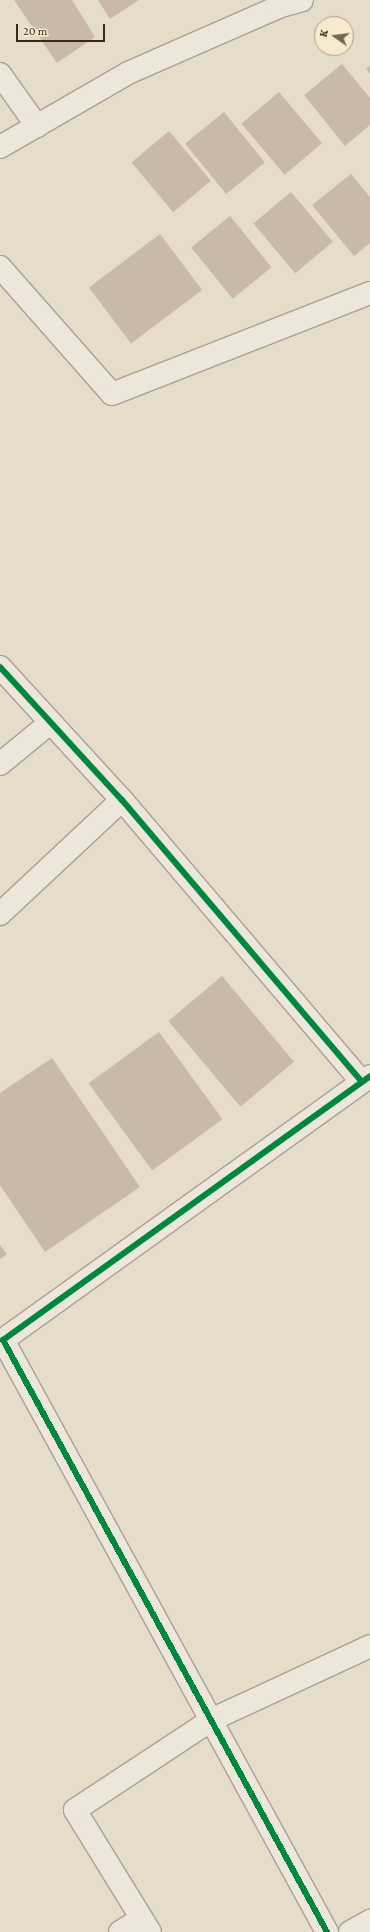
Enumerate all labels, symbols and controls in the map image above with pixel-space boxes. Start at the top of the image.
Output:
scale bar [18,16,107,42]
north arrow [314,16,354,56]
text: 20 m [23,24,47,38]
text: K [317,28,330,38]

